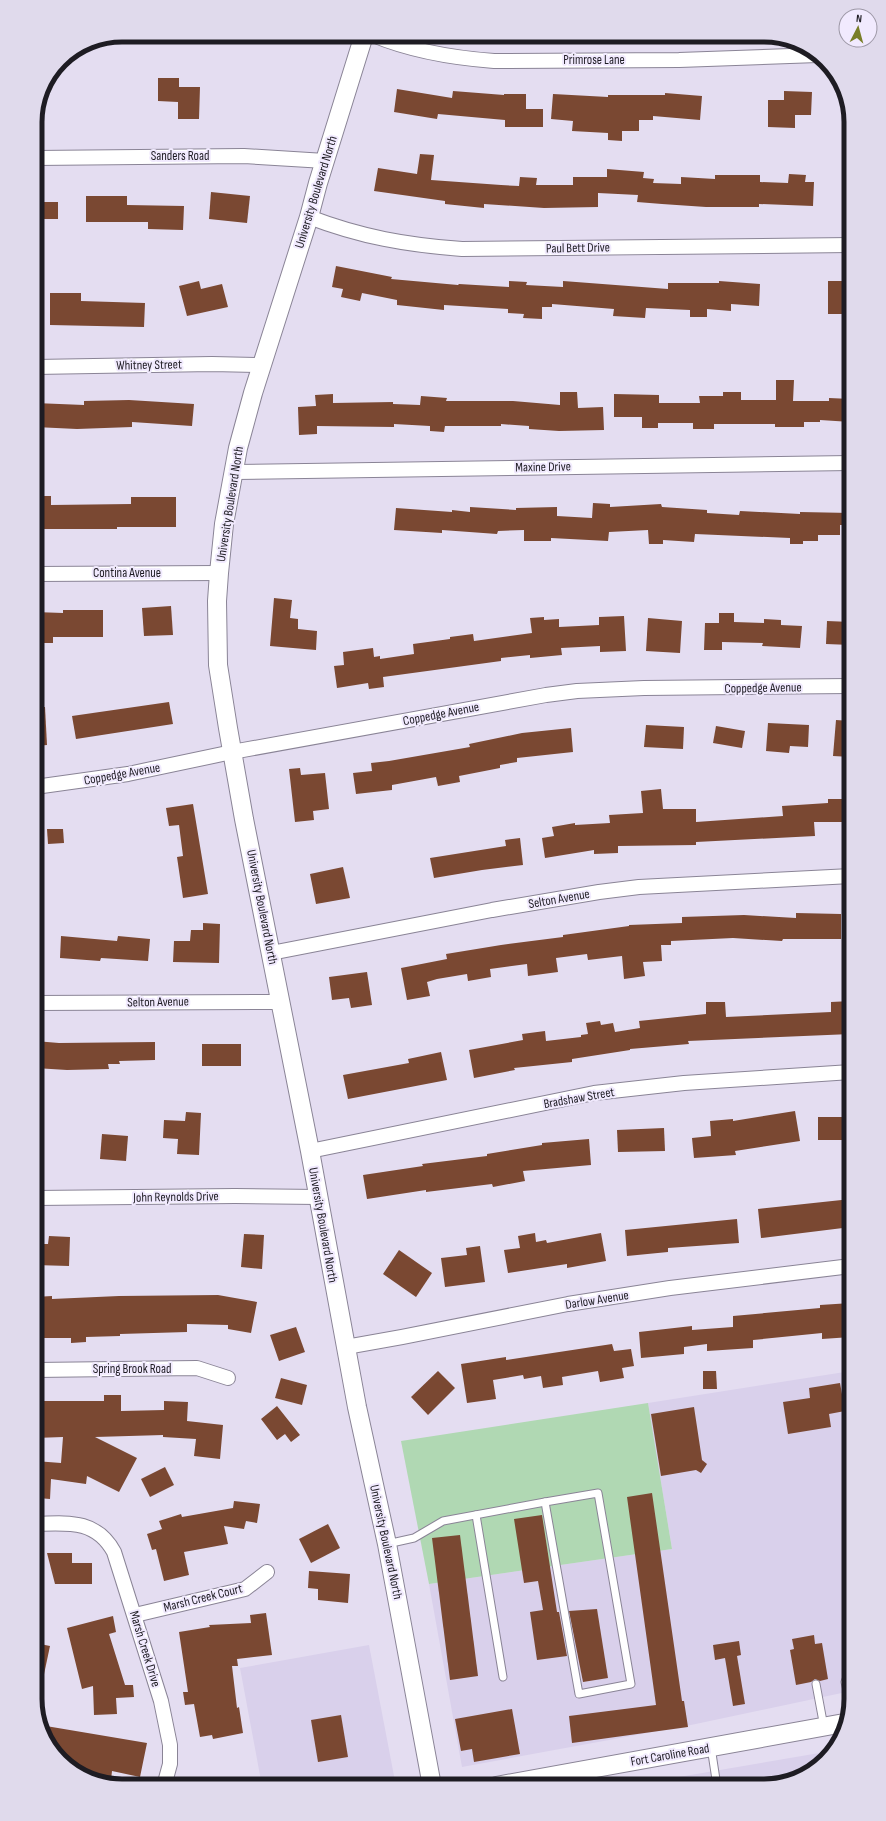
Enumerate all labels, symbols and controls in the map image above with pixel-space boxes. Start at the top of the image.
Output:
north arrow [838,8,878,48]
text: N [855,12,863,25]
street label: Primrose Lane [563,52,625,68]
street label: University Boulevard North [291,134,341,250]
street label: Sanders Road [151,148,209,164]
street label: Paul Bett Drive [546,239,610,257]
street label: Whitney Street [116,356,182,374]
street label: University Boulevard North [213,445,247,563]
street label: Maxine Drive [515,459,571,475]
street label: Contina Avenue [93,565,161,581]
street label: Coppedge Avenue [724,679,802,697]
street label: Coppedge Avenue [402,699,480,729]
street label: Coppedge Avenue [83,759,161,789]
street label: University Boulevard North [243,848,281,966]
street label: Selton Avenue [527,886,591,912]
street label: Selton Avenue [127,993,189,1011]
street label: Bradshaw Street [542,1084,616,1112]
street label: University Boulevard North [305,1166,341,1284]
street label: John Reynolds Drive [132,1188,219,1206]
street label: Darlow Avenue [564,1287,630,1313]
street label: Spring Brook Road [93,1361,171,1377]
street label: University Boulevard North [366,1483,406,1601]
street label: Marsh Creek Court [162,1580,244,1616]
street label: Marsh Creek Drive [126,1609,164,1689]
street label: Fort Caroline Road [629,1740,711,1770]

